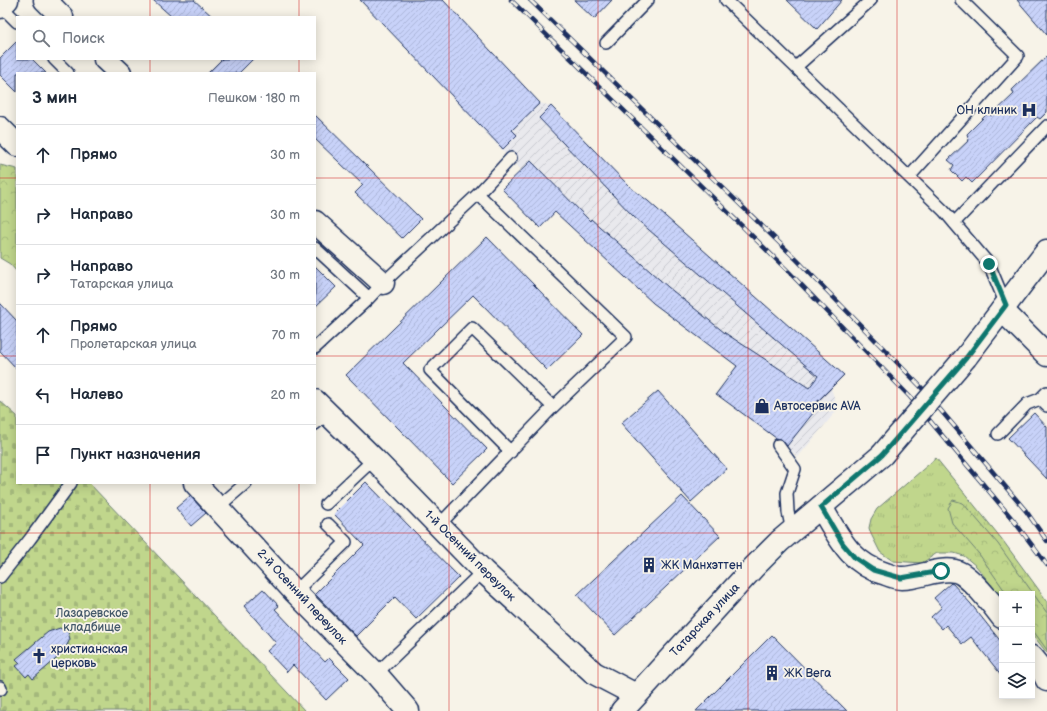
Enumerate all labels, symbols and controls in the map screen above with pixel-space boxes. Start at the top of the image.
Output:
search box [16,16,316,60]
icon: search [30,27,52,49]
text: Поиск [62,29,105,48]
text: 3 мин [32,88,77,108]
text: Пешком · 180 m [208,90,300,106]
hospital icon: ОН клиник [1020,101,1038,119]
place label: ОН клиник [956,103,1018,118]
icon: ahead [32,144,54,166]
text: Прямо [70,145,117,164]
text: 30 m [270,147,300,163]
icon: right [32,204,54,226]
text: Направо [70,205,133,224]
text: 30 m [270,207,300,223]
route end [980,255,998,273]
text: Направо [70,257,133,276]
icon: right [32,264,54,286]
text: 30 m [270,267,300,283]
text: Татарская улица [70,276,174,292]
text: Прямо [70,317,117,336]
icon: ahead [32,324,54,346]
text: 70 m [272,327,300,343]
text: Пролетарская улица [70,336,197,352]
icon: left [32,384,54,406]
text: Налево [70,385,123,404]
text: 20 m [270,387,300,403]
shop icon: Автосервис AVA [753,397,771,415]
place label: Автосервис AVA [773,399,861,414]
icon: arrive [32,444,54,466]
text: Пункт назначения [70,445,201,464]
street label: 1-й Осенний переулок [421,507,519,605]
street label: 2-й Осенний переулок [254,546,351,648]
building icon: ЖК Манхэттен [640,556,658,574]
place label: ЖК Манхэттен [661,558,742,573]
route start [932,562,950,580]
street label: Татарская улица [667,580,743,660]
map controls [999,591,1035,699]
button: + [999,591,1035,627]
park label: Лазаревское кладбище [55,606,128,635]
button: − [999,627,1035,663]
place label: христианская церковь [51,642,128,671]
church icon: христианская церковь [30,647,48,665]
button: layers [999,663,1035,699]
building icon: ЖК Вега [763,664,781,682]
place label: ЖК Вега [784,666,831,681]

